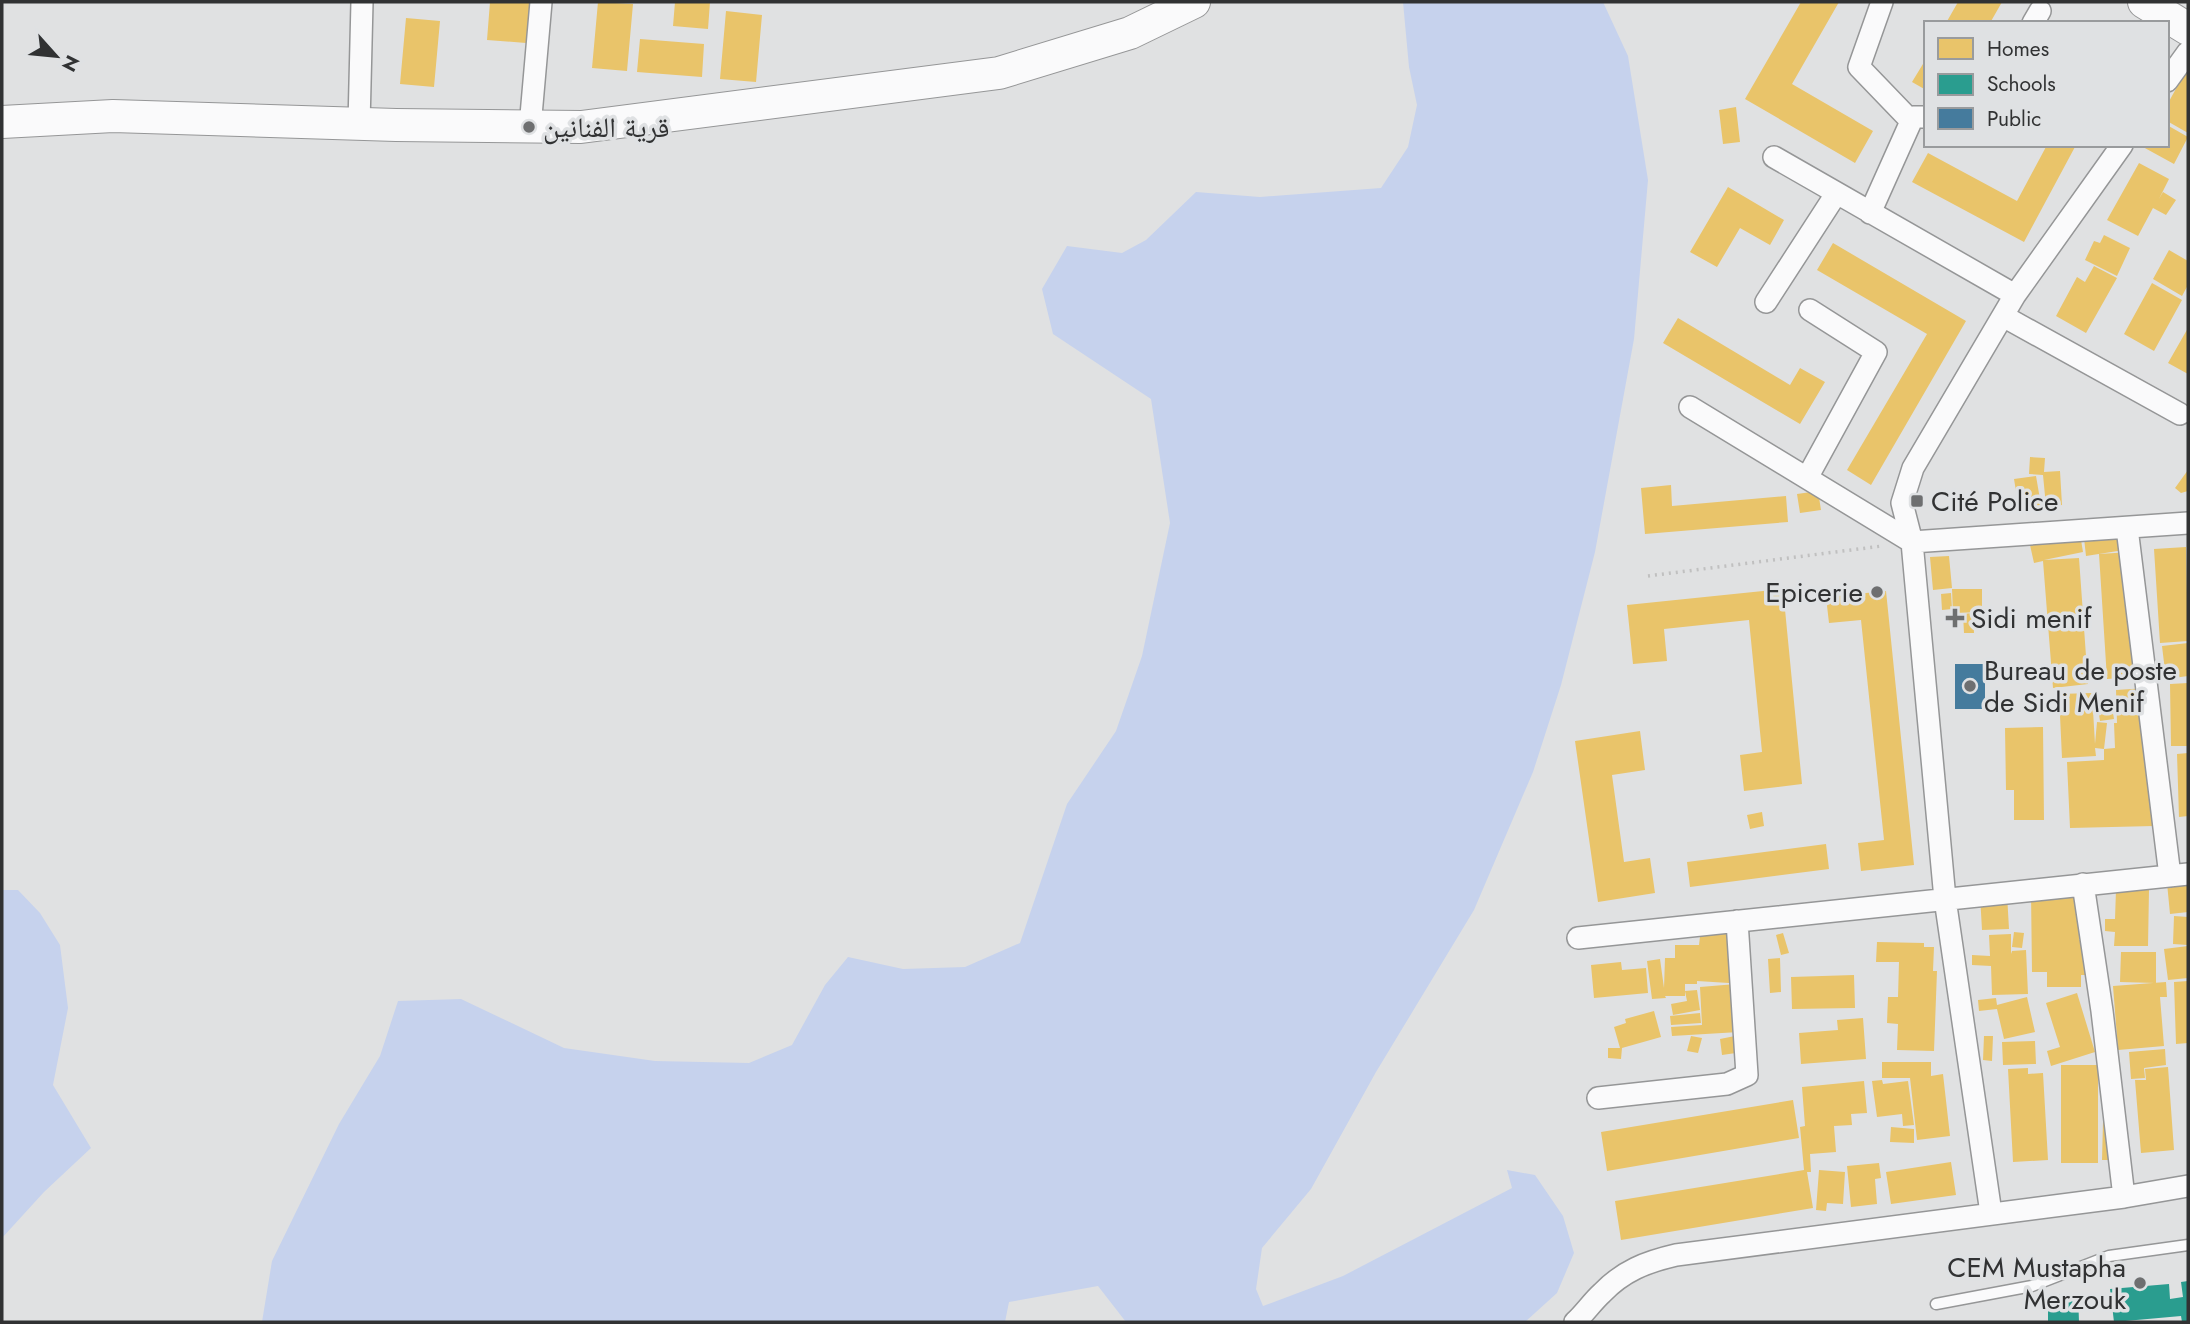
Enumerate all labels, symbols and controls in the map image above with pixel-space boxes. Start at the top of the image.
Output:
north arrow [21,21,91,91]
legend [1924,21,2169,147]
text: Homes [1987,34,2049,64]
text: N [55,51,86,76]
text: Schools [1987,69,2056,99]
text: Public [1987,104,2041,134]
place label: قرية الفنانين [543,107,670,148]
marker: قرية الفنانين [521,119,537,135]
place label: Cité Police [1931,481,2058,522]
marker: Cité Police [1909,493,1925,509]
place label: Epicerie [1765,572,1863,613]
marker: Epicerie [1869,584,1885,600]
place label: Sidi menif [1971,598,2093,639]
marker: Sidi menif [1945,608,1965,628]
place label: Bureau de poste de Sidi Menif [1984,650,2177,723]
marker: Bureau de poste de Sidi Menif [1962,678,1978,694]
place label: CEM Mustapha Merzouk [1947,1247,2127,1320]
marker: CEM Mustapha Merzouk [2132,1275,2148,1291]

